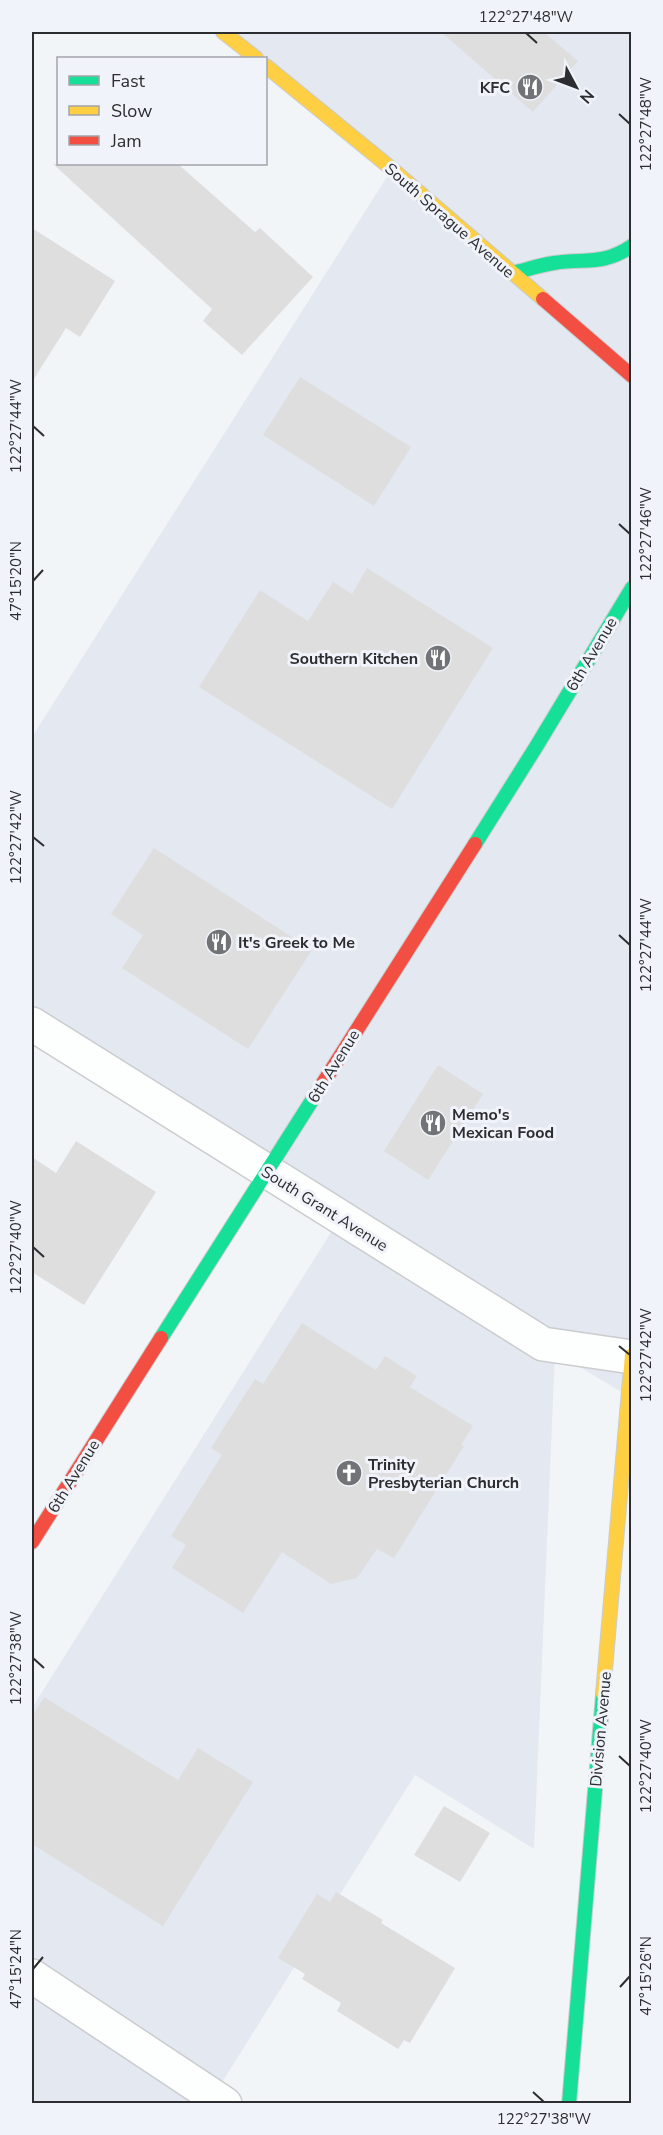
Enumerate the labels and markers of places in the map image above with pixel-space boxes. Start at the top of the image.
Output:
restaurant icon: KFC [515,72,545,102]
place label: KFC [480,77,510,99]
restaurant icon: Southern Kitchen [423,643,453,673]
place label: Southern Kitchen [290,648,418,670]
restaurant icon: It's Greek to Me [204,927,234,957]
place label: It's Greek to Me [238,932,355,954]
place label: Memo's Mexican Food [452,1104,554,1144]
restaurant icon: Memo's Mexican Food [418,1108,448,1138]
place label: Trinity Presbyterian Church [368,1454,519,1494]
church icon: Trinity Presbyterian Church [334,1458,364,1488]

